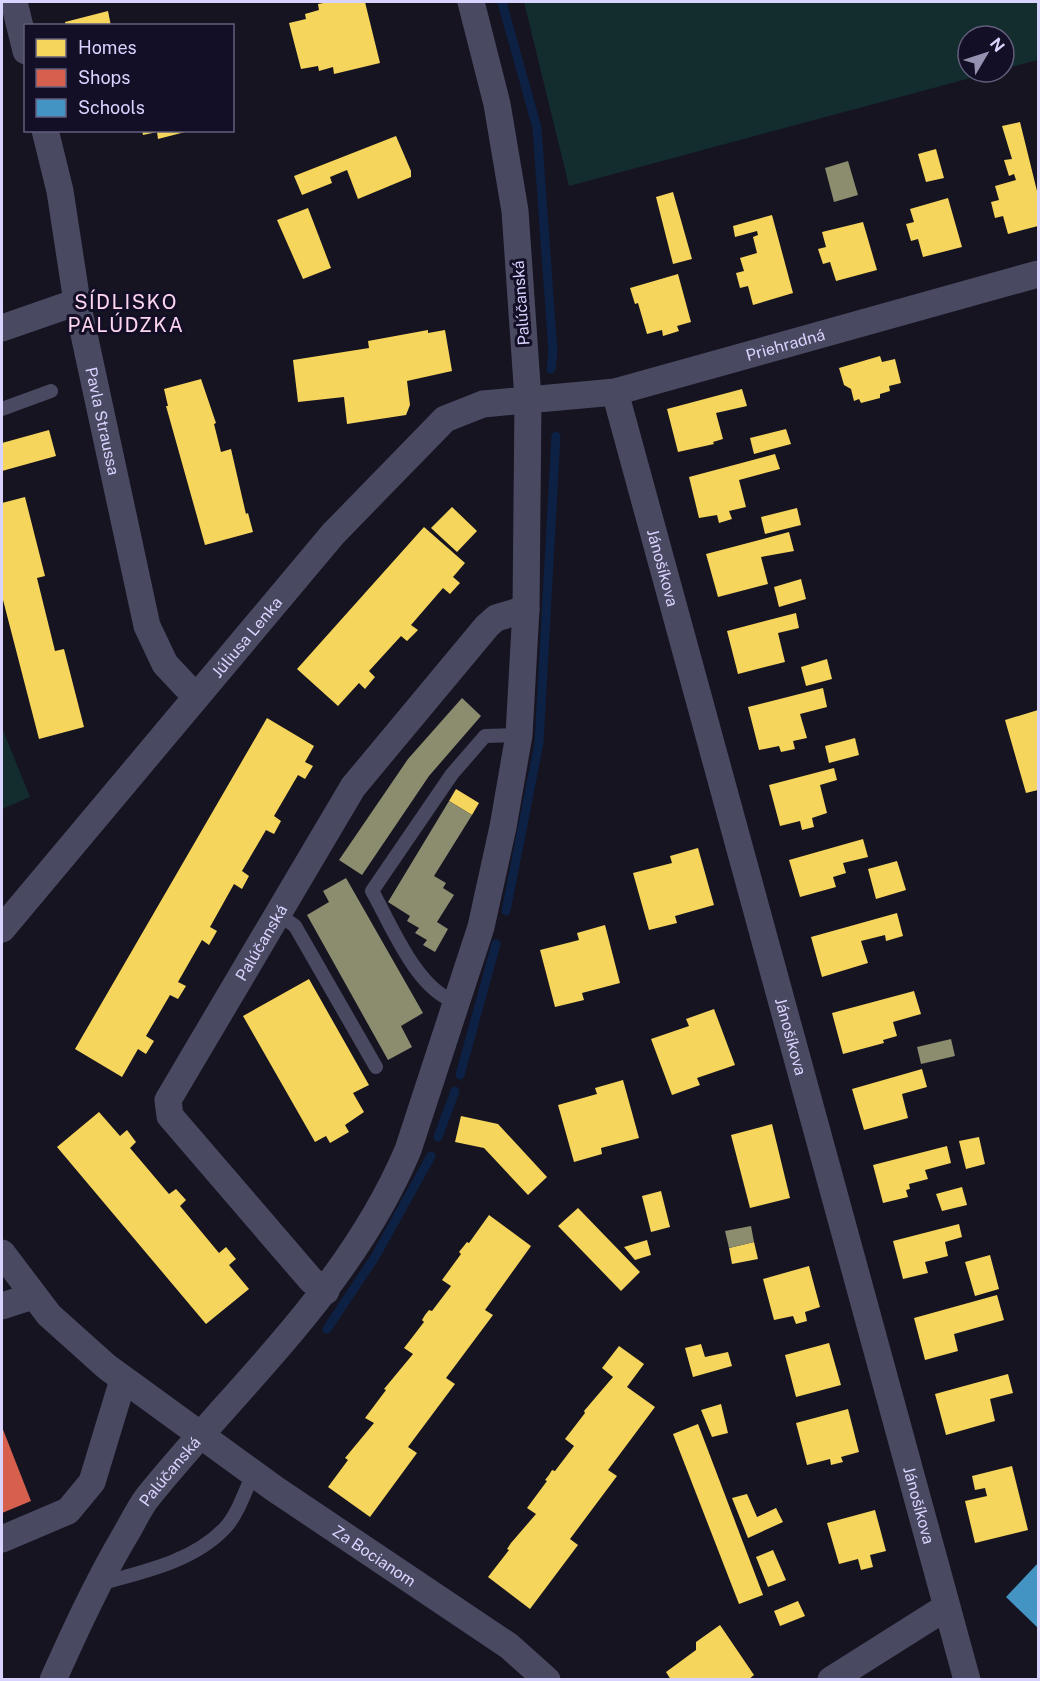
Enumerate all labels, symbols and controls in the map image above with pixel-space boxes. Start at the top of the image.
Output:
legend [24,24,234,132]
north arrow [956,24,1016,84]
text: N [986,34,1009,56]
text: Homes [78,37,137,58]
text: Shops [78,67,130,88]
text: Schools [78,97,145,118]
street label: Palúčanská [509,260,533,346]
district label: SÍDLISKO PALÚDZKA [68,289,184,337]
street label: Priehradná [744,324,827,365]
street label: Pavla Straussa [82,365,124,477]
street label: Jánošíkova [643,527,683,608]
street label: Júliusa Lenka [207,593,286,681]
street label: Palúčanská [231,901,291,984]
street label: Jánošíkova [771,995,811,1077]
street label: Palúčanská [135,1433,204,1510]
street label: Jánošíkova [900,1464,939,1546]
street label: Za Bocianom [329,1521,420,1590]

